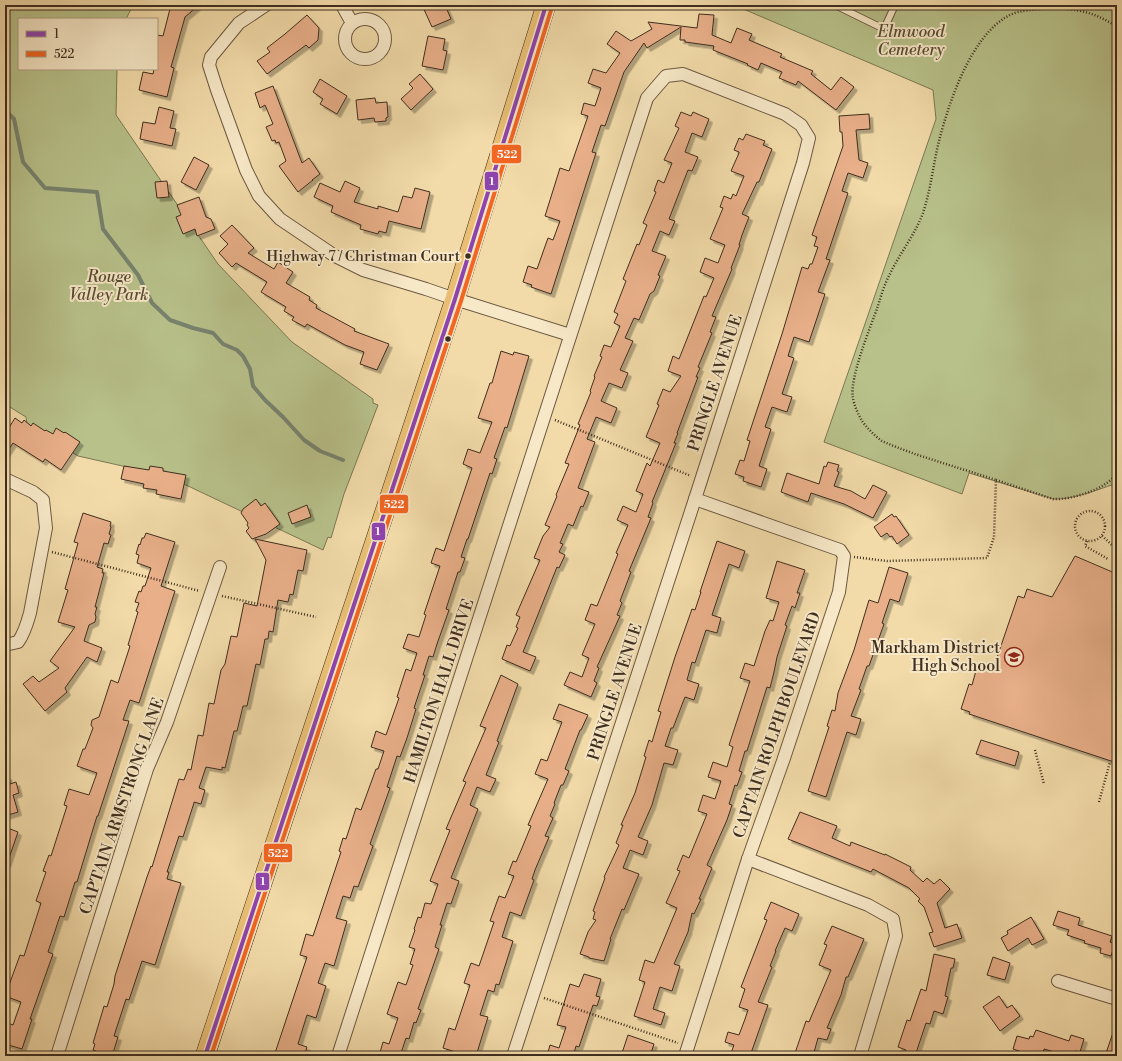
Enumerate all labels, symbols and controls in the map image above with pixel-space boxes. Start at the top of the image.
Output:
legend [18,18,158,70]
park label: Elmwood Cemetery [877,22,945,60]
text: 1 [54,27,60,42]
text: 522 [54,47,74,62]
line badge: 522 [491,144,522,164]
text: 522 [497,148,517,162]
line badge: 1 [484,171,499,191]
text: 1 [489,175,495,189]
place label: Highway 7 / Christman Court [266,247,461,266]
marker: Highway 7 / Christman Court [463,251,473,261]
park label: Rouge Valley Park [69,267,149,305]
street label: PRINGLE AVENUE [683,312,747,454]
unlabelled marker [443,334,453,344]
line badge: 522 [379,494,409,514]
text: 522 [384,498,404,512]
line badge: 1 [371,522,386,541]
text: 1 [375,525,381,539]
street label: HAMILTON HALL DRIVE [400,596,478,786]
street label: CAPTAIN ROLPH BOULEVARD [729,609,825,841]
street label: PRINGLE AVENUE [583,621,647,763]
place label: Markham District High School [871,638,1000,676]
school or university icon: Markham District High School [1003,646,1025,668]
street label: CAPTAIN ARMSTRONG LANE [75,695,169,917]
line badge: 522 [263,843,293,863]
text: 522 [268,847,288,861]
line badge: 1 [255,872,270,891]
text: 1 [260,875,266,889]

